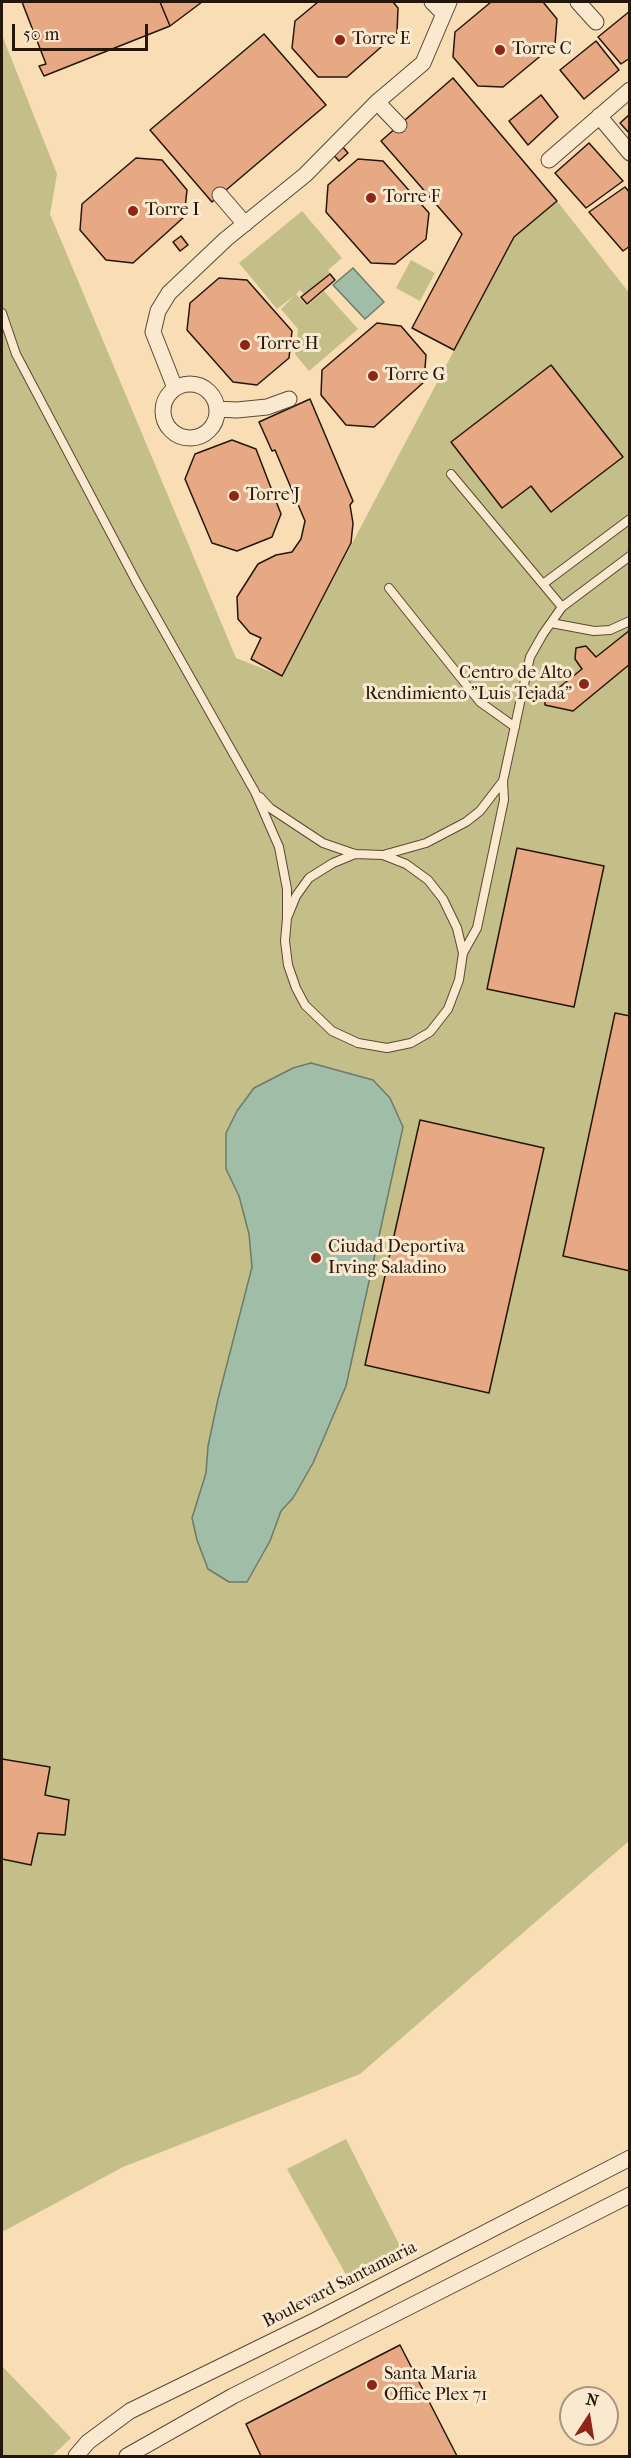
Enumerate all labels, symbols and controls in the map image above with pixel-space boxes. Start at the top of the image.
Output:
scale bar [15,12,152,50]
text: 50 m [23,24,59,45]
place label: Torre E [352,29,410,51]
marker: Torre E [333,33,347,47]
place label: Torre C [512,39,572,61]
marker: Torre C [493,43,507,57]
place label: Torre F [383,187,440,209]
marker: Torre F [364,191,378,205]
place label: Torre I [145,200,199,222]
marker: Torre I [126,204,140,218]
place label: Torre H [257,334,319,356]
marker: Torre H [238,338,252,352]
place label: Torre G [385,365,445,387]
marker: Torre G [366,369,380,383]
place label: Torre J [246,485,300,507]
marker: Torre J [227,489,241,503]
place label: Centro de Alto Rendimiento "Luis Tejada" [365,663,572,706]
marker: Centro de Alto Rendimiento "Luis Tejada" [577,677,591,691]
place label: Ciudad Deportiva Irving Saladino [328,1237,465,1280]
marker: Ciudad Deportiva Irving Saladino [309,1251,323,1265]
street label: Boulevard Santamaria [259,2237,421,2333]
place label: Santa Maria Office Plex 71 [384,2364,488,2406]
marker: Santa Maria Office Plex 71 [365,2378,379,2392]
north arrow [559,2386,619,2446]
text: N [585,2389,600,2410]

